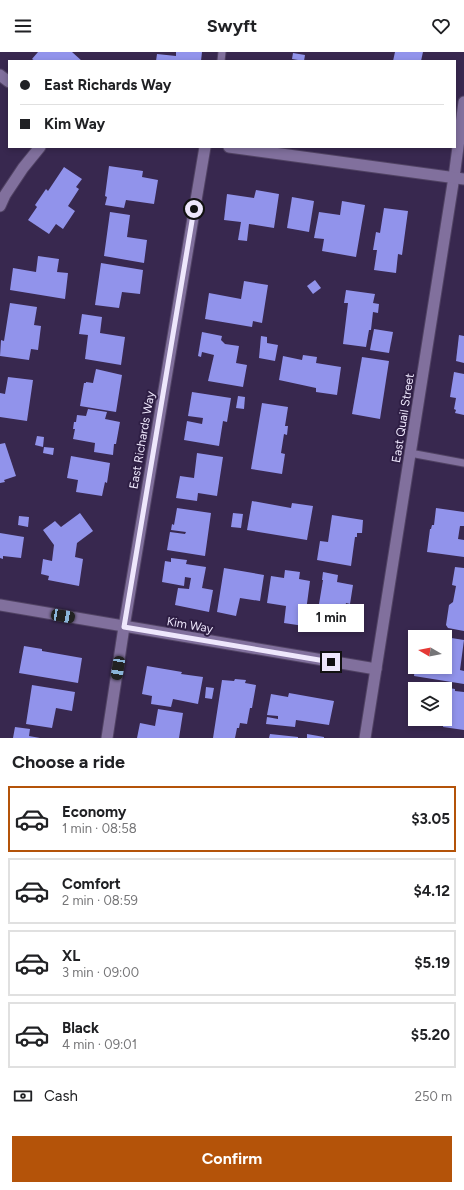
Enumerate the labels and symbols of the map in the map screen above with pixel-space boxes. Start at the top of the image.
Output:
route start [185,200,203,218]
street label: East Quail Street [389,372,417,464]
street label: East Richards Way [127,389,158,490]
callout: 1 min [298,604,364,632]
car [50,608,76,624]
street label: Kim Way [166,614,215,636]
north arrow [408,630,452,674]
route end [322,653,340,671]
car [110,655,126,681]

